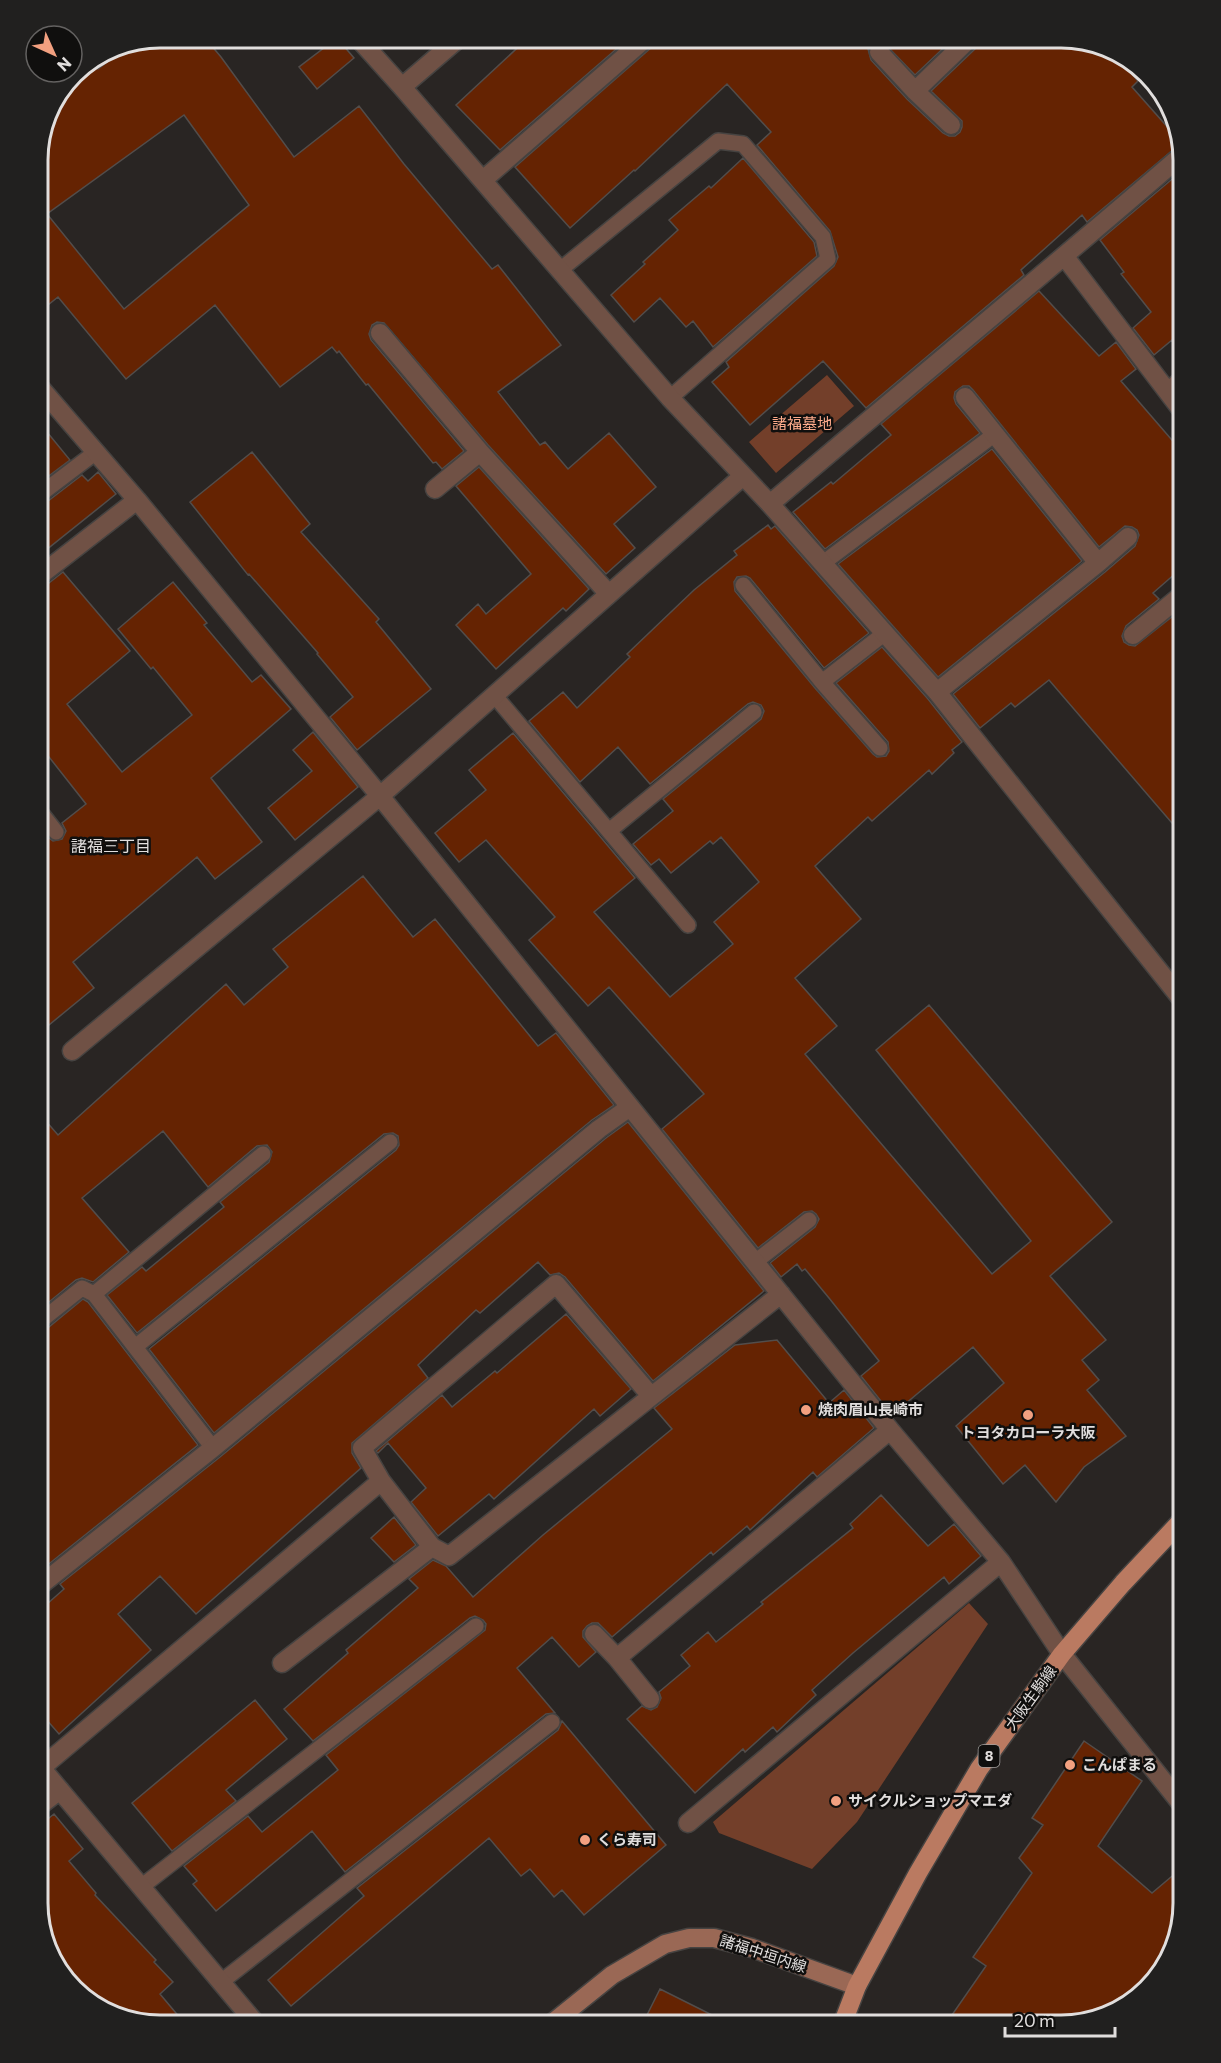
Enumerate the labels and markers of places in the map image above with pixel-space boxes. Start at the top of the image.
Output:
place label: 焼肉眉山長崎市 [818,1400,923,1418]
marker: 焼肉眉山長崎市 [799,1403,813,1417]
marker: トヨタカローラ大阪 [1021,1408,1035,1422]
place label: トヨタカローラ大阪 [960,1423,1096,1441]
place label: こんぱまる [1082,1755,1157,1773]
marker: こんぱまる [1063,1758,1077,1772]
place label: サイクルショップマエダ [848,1791,1012,1809]
marker: サイクルショップマエダ [829,1794,843,1808]
place label: くら寿司 [597,1830,657,1848]
marker: くら寿司 [578,1833,592,1847]

